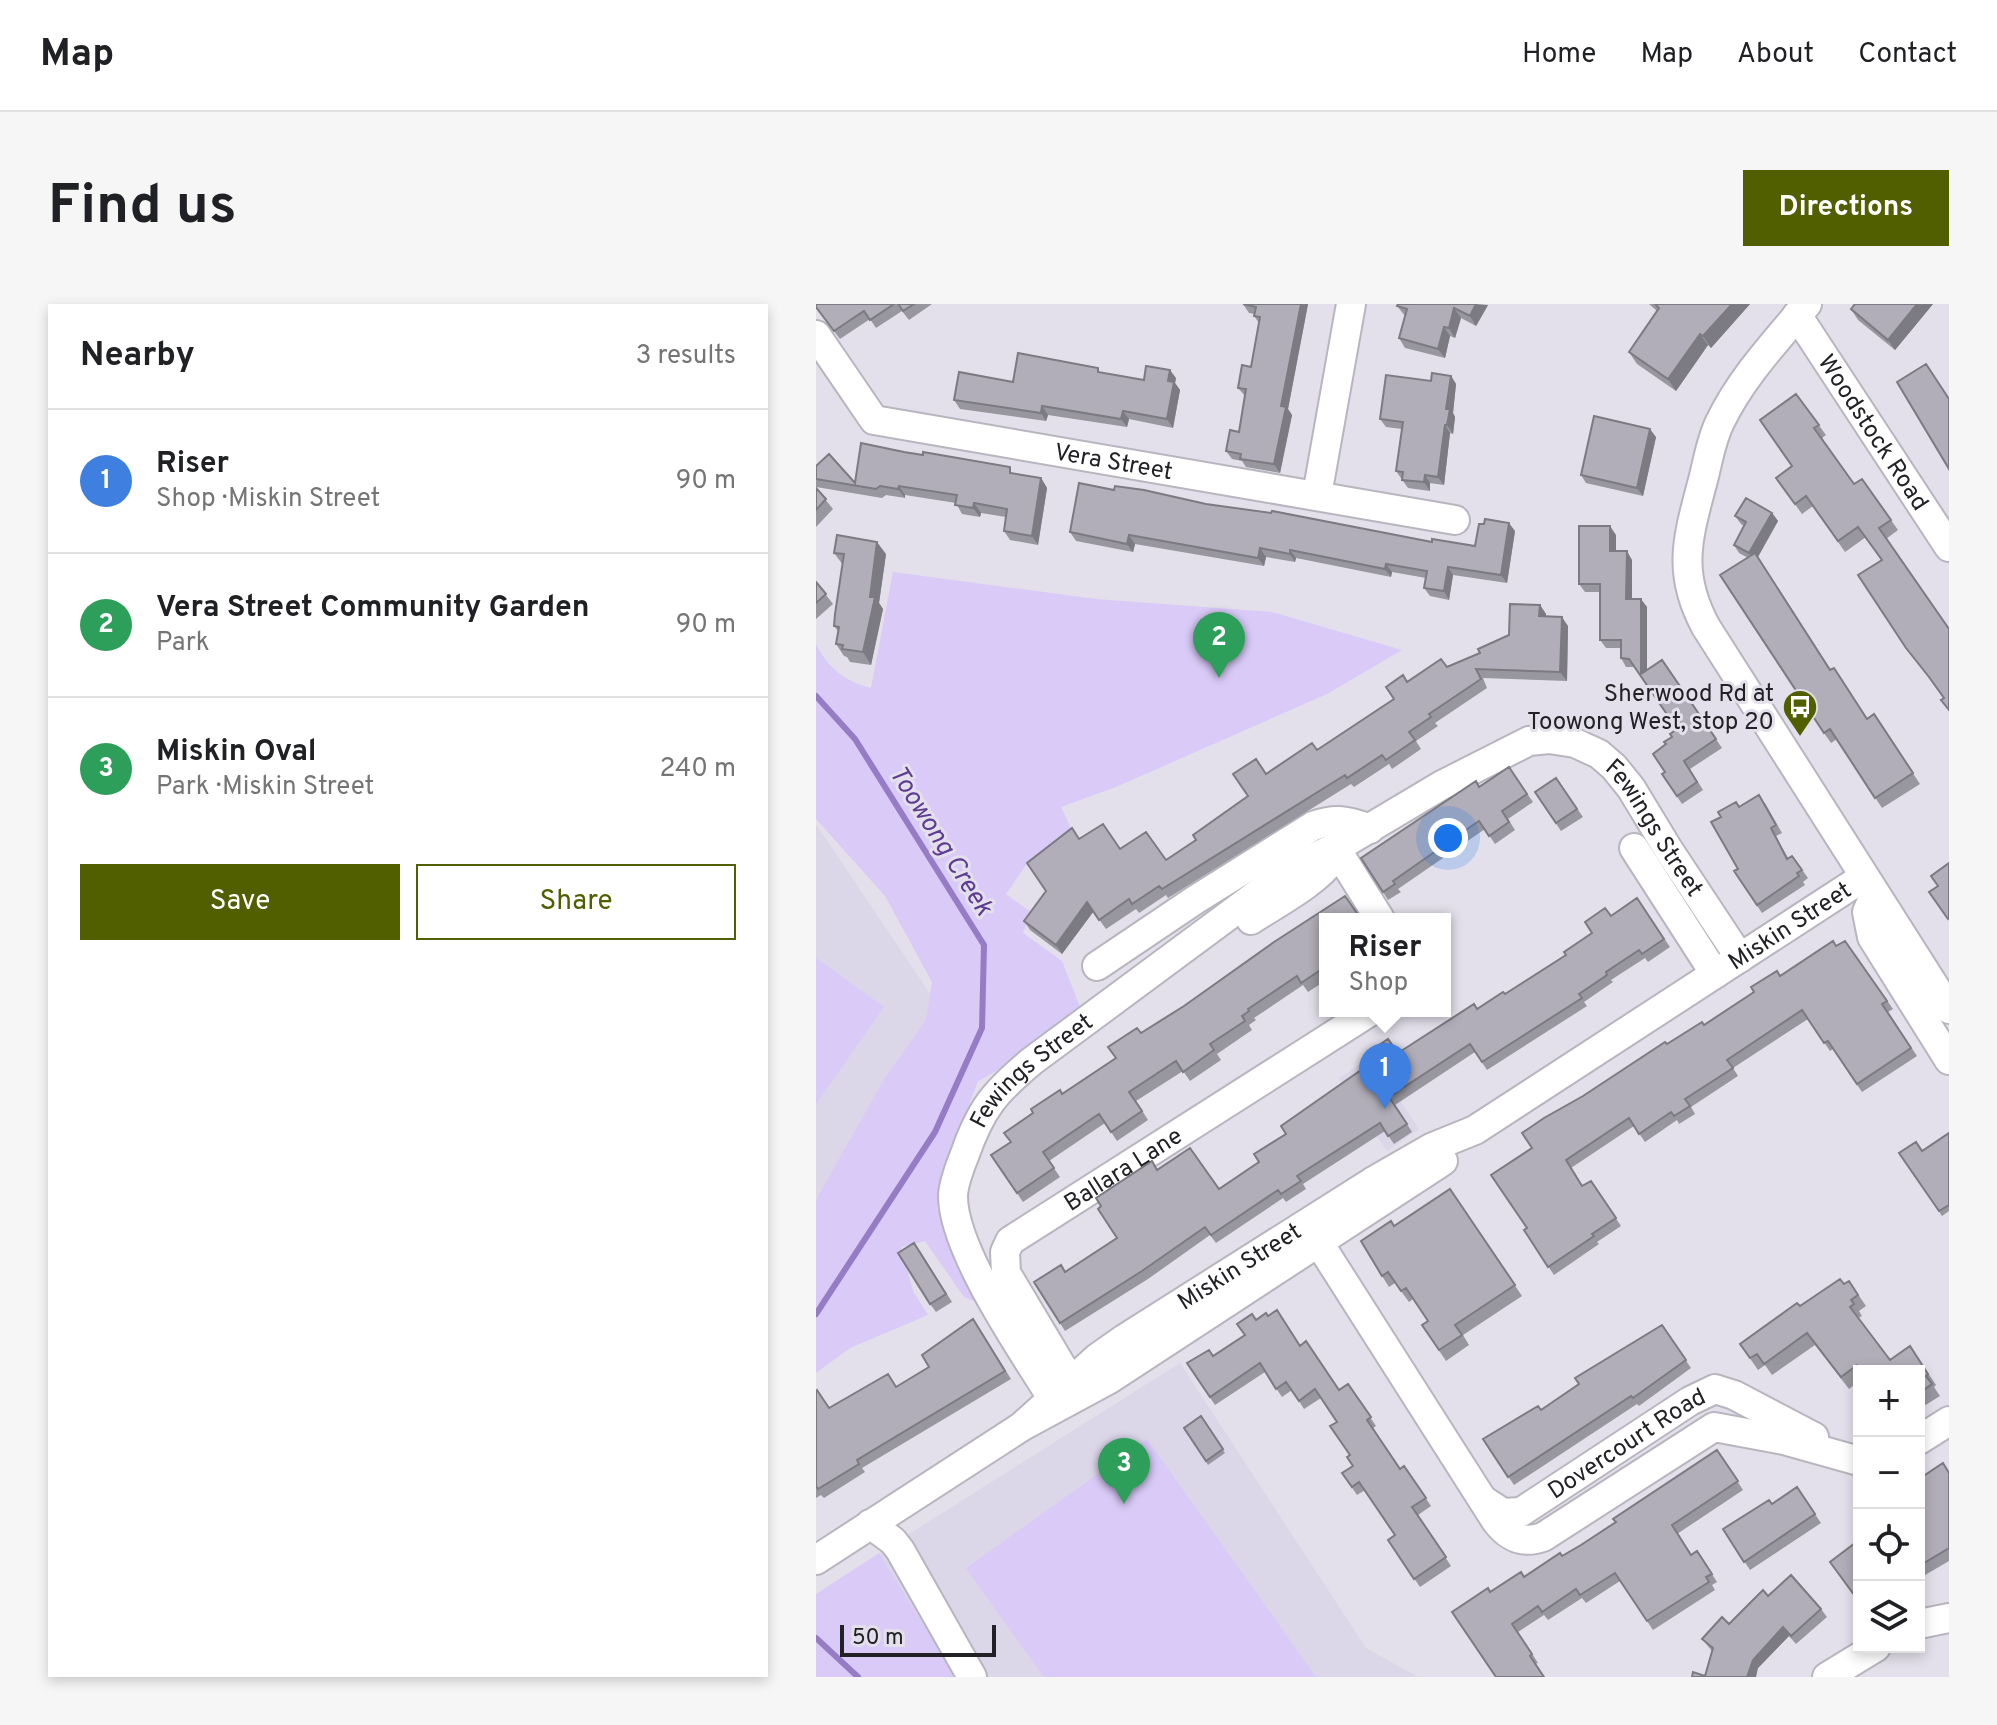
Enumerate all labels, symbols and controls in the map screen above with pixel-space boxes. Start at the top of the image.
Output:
text: Map [40,31,114,80]
text: Home [1522,37,1596,73]
text: Map [1640,37,1693,73]
text: About [1737,37,1814,73]
text: Contact [1858,37,1957,73]
button: Directions [1743,170,1949,246]
text: Find us [48,173,237,243]
text: Nearby [80,335,195,378]
text: 3 results [636,340,736,373]
street label: Woodstock Road [1810,350,1934,517]
street label: Vera Street [1052,438,1175,488]
text: Riser [156,446,229,483]
text: 1 [101,465,111,498]
text: 90 m [676,465,736,498]
text: Shop · Miskin Street [156,483,380,516]
text: Vera Street Community Garden [156,590,590,627]
text: 2 [98,609,114,642]
text: 90 m [676,609,736,642]
pin: 2 [1193,612,1245,678]
text: Park [156,627,210,660]
place label: Sherwood Rd at Toowong West, stop 20 [1527,680,1774,738]
bus stop icon: Sherwood Rd at Toowong West, stop 20 [1781,688,1819,738]
text: Miskin Oval [156,734,317,771]
text: 3 [98,753,114,786]
text: 240 m [659,753,736,786]
street label: Fewings Street [1598,753,1708,903]
water label: Toowong Creek [881,760,1000,923]
text: Park · Miskin Street [156,771,374,804]
your location [1428,818,1468,858]
button: Save [80,864,400,940]
button: Share [416,864,736,940]
street label: Miskin Street [1723,876,1858,978]
popup [1319,913,1451,1017]
text: Riser [1349,930,1421,967]
text: Shop [1349,967,1408,1000]
street label: Fewings Street [965,1008,1100,1134]
pin: 1 [1359,1043,1411,1109]
street label: Ballara Lane [1059,1122,1189,1219]
street label: Miskin Street [1173,1217,1308,1318]
map controls [1853,1365,1925,1653]
button: + [1853,1365,1925,1437]
street label: Dovercourt Road [1543,1383,1711,1507]
button: − [1853,1437,1925,1509]
pin: 3 [1098,1438,1150,1504]
button: locate [1853,1509,1925,1581]
button: layers [1853,1581,1925,1653]
scale bar [840,1621,996,1657]
text: 50 m [852,1625,904,1652]

